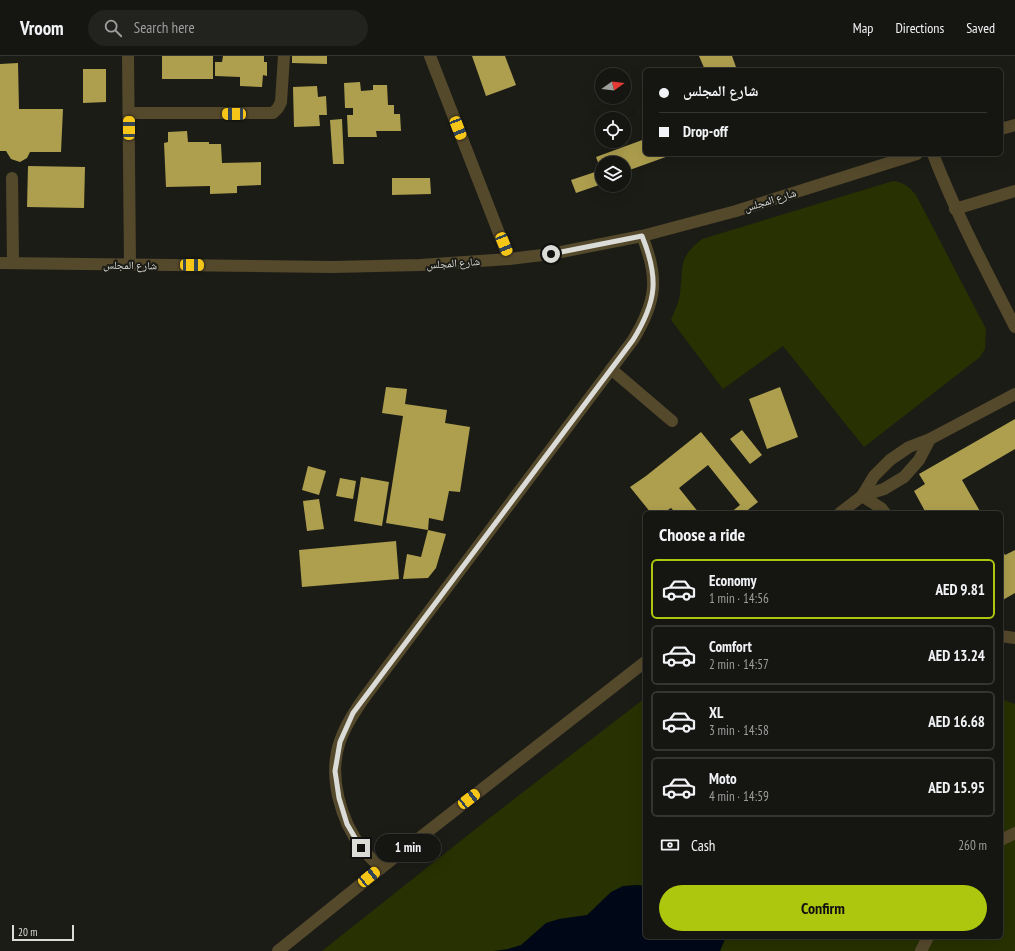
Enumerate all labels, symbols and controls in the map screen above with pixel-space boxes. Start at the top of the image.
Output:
search box [88,10,368,46]
text: Vroom [20,16,64,40]
icon: search [102,17,124,39]
text: Search here [134,18,195,37]
text: Map [853,19,873,37]
text: Directions [895,19,944,37]
text: Saved [966,19,995,37]
north arrow [595,68,631,104]
map controls [595,68,631,192]
text: شارع المجلس [683,81,758,100]
car [222,108,246,120]
button: locate [595,112,631,148]
car [448,115,468,141]
car [123,116,135,140]
text: Drop-off [683,122,728,141]
button: layers [595,156,631,192]
street label: شارع المجلس [742,185,798,215]
car [494,231,514,257]
route start [542,245,560,263]
street label: شارع المجلس [426,254,480,272]
street label: شارع المجلس [103,258,157,272]
car [180,259,204,271]
text: Choose a ride [659,523,745,546]
icon: car [661,571,697,607]
text: Economy [709,571,757,590]
text: AED 9.81 [935,580,985,599]
text: 1 min · 14:56 [709,590,769,607]
icon: car [661,637,697,673]
text: Comfort [709,637,752,656]
text: AED 13.24 [928,646,985,665]
text: 2 min · 14:57 [709,656,769,673]
icon: car [661,703,697,739]
text: XL [709,703,723,722]
text: AED 16.68 [928,712,985,731]
text: 3 min · 14:58 [709,722,769,739]
icon: car [661,769,697,805]
text: Moto [709,769,737,788]
text: AED 15.95 [928,778,985,797]
car [456,787,482,811]
text: 4 min · 14:59 [709,788,769,805]
callout: 1 min [375,834,441,862]
icon: cash [659,834,681,856]
text: Cash [691,836,715,855]
text: 260 m [958,837,987,854]
route end [352,839,370,857]
text: 1 min [395,839,421,856]
car [356,865,382,889]
button: Confirm [659,885,987,931]
scale bar [12,923,74,942]
text: 20 m [18,925,37,939]

